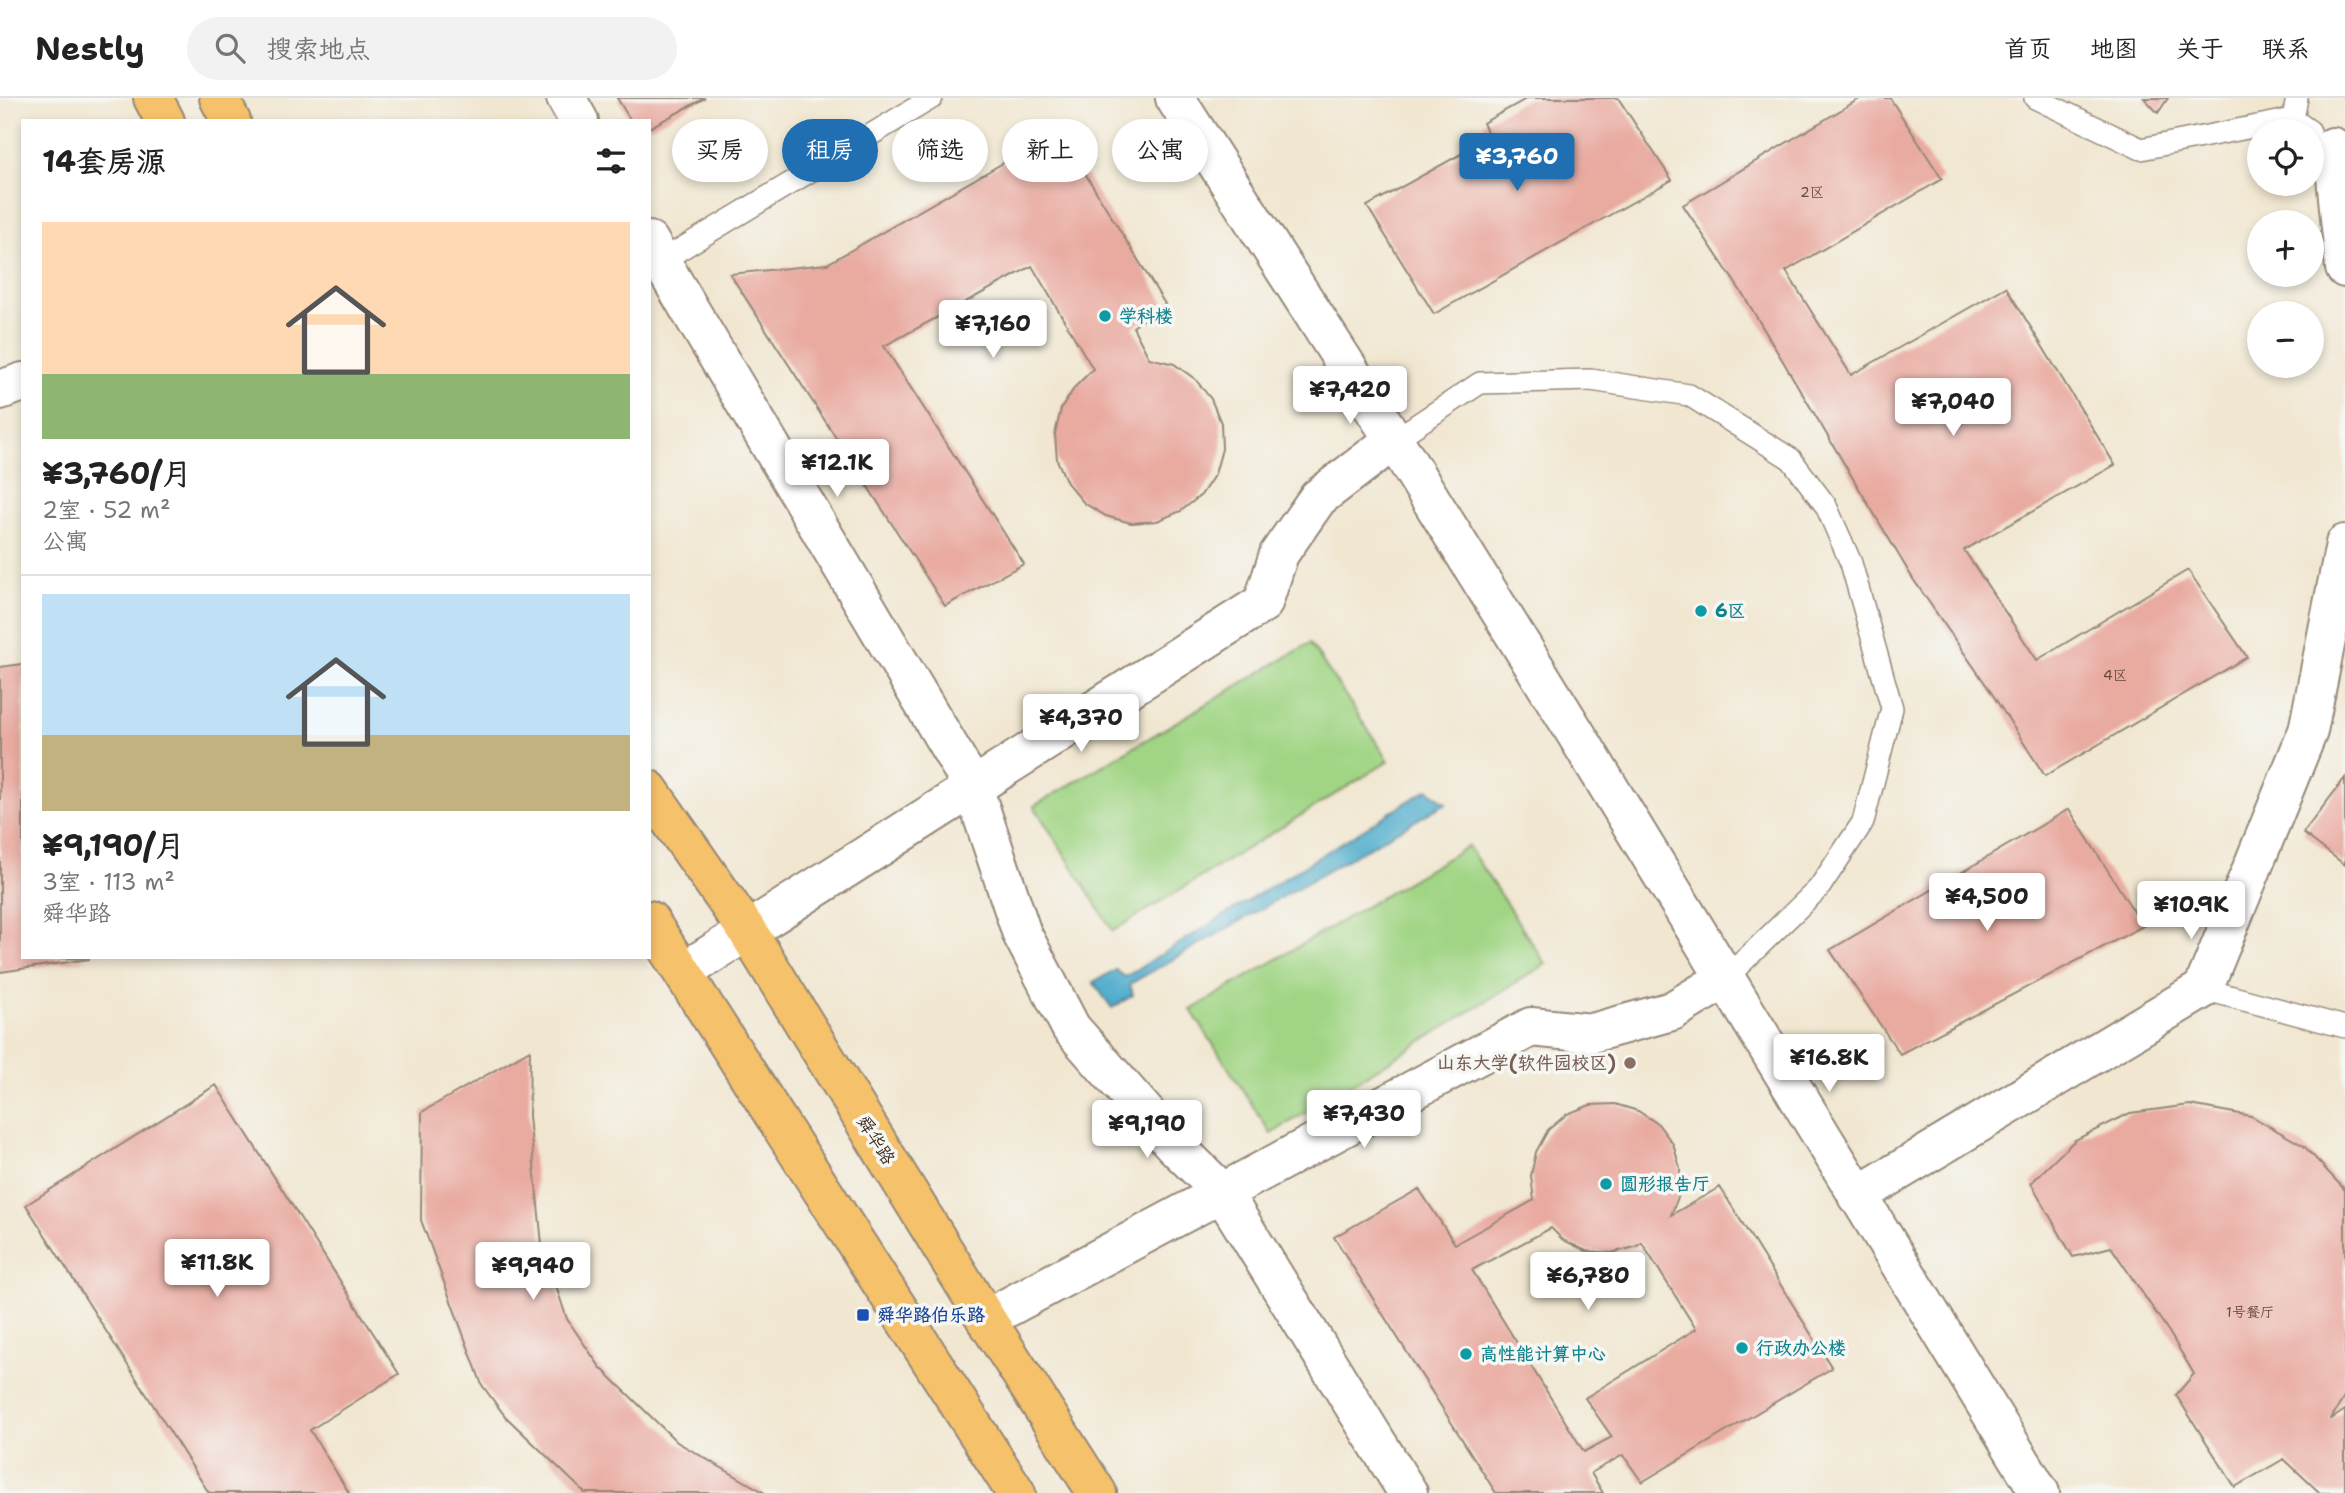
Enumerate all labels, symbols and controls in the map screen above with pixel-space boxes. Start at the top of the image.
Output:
search box [187,17,677,80]
text: Nestly [35,26,145,71]
icon: search [211,29,249,67]
text: 搜索地点 [267,31,371,66]
text: 首页 [2004,33,2052,65]
text: 地图 [2090,33,2138,65]
text: 关于 [2176,33,2224,65]
text: 联系 [2262,33,2310,65]
chip: 买房 [672,119,768,182]
chip: 租房 [782,119,878,182]
chip: 筛选 [892,119,988,182]
chip: 新上 [1002,119,1098,182]
chip: 公寓 [1112,119,1208,182]
map controls [2247,119,2324,378]
button: locate [2247,119,2324,196]
pin: ¥3,760 [1460,134,1574,193]
text: 14套房源 [42,141,166,182]
text: ¥3,760 [1475,141,1559,171]
icon: filters [592,142,630,180]
house number: 2区 [1800,183,1824,201]
button: + [2247,210,2324,287]
icon: home [273,267,399,393]
pin: ¥7,160 [936,300,1050,360]
button: − [2247,301,2324,378]
place label: 学科楼 [1119,304,1173,328]
text: ¥7,160 [955,308,1031,338]
marker: 学科楼 [1097,308,1113,324]
pin: ¥7,420 [1293,366,1407,426]
text: ¥7,420 [1309,374,1391,404]
pin: ¥7,040 [1896,378,2010,438]
text: ¥7,040 [1911,386,1995,416]
pin: ¥12.1K [780,440,894,499]
text: ¥12.1K [801,447,873,477]
text: ¥3,760/月 [42,453,192,494]
text: 2室 · 52 m² [42,495,171,525]
text: 公寓 [42,526,88,556]
place label: 6区 [1715,599,1746,623]
marker: 6区 [1693,603,1709,619]
icon: home [273,639,399,765]
house number: 4区 [2103,666,2127,684]
pin: ¥4,370 [1024,694,1138,754]
text: ¥4,370 [1039,702,1123,732]
text: ¥9,190/月 [42,825,185,866]
text: 3室 · 113 m² [42,867,175,897]
pin: ¥4,500 [1930,874,2044,933]
text: ¥4,500 [1945,881,2029,911]
pin: ¥10.9K [2134,882,2248,941]
text: ¥10.9K [2153,889,2229,919]
text: 舜华路 [42,898,111,928]
pin: ¥16.8K [1772,1034,1886,1094]
text: ¥16.8K [1789,1042,1869,1072]
place label: 山东大学(软件园校区) [1437,1051,1616,1075]
marker: 山东大学(软件园校区) [1622,1055,1638,1071]
pin: ¥7,430 [1307,1090,1421,1150]
text: ¥7,430 [1323,1098,1405,1128]
pin: ¥9,190 [1090,1100,1204,1160]
text: ¥9,190 [1108,1108,1186,1138]
street label: 舜华路 [852,1111,900,1169]
place label: 圆形报告厅 [1620,1172,1710,1196]
marker: 圆形报告厅 [1598,1176,1614,1192]
pin: ¥11.8K [160,1240,274,1299]
pin: ¥9,940 [476,1242,590,1302]
text: ¥11.8K [181,1247,253,1277]
text: ¥9,940 [491,1250,575,1280]
pin: ¥6,780 [1531,1252,1645,1312]
text: ¥6,780 [1546,1260,1630,1290]
place label: 舜华路伯乐路 [877,1303,985,1327]
house number: 1号餐厅 [2226,1303,2274,1321]
marker: 舜华路伯乐路 [855,1307,871,1323]
place label: 行政办公楼 [1756,1336,1846,1360]
marker: 行政办公楼 [1734,1340,1750,1356]
place label: 高性能计算中心 [1480,1342,1606,1366]
marker: 高性能计算中心 [1458,1346,1474,1362]

